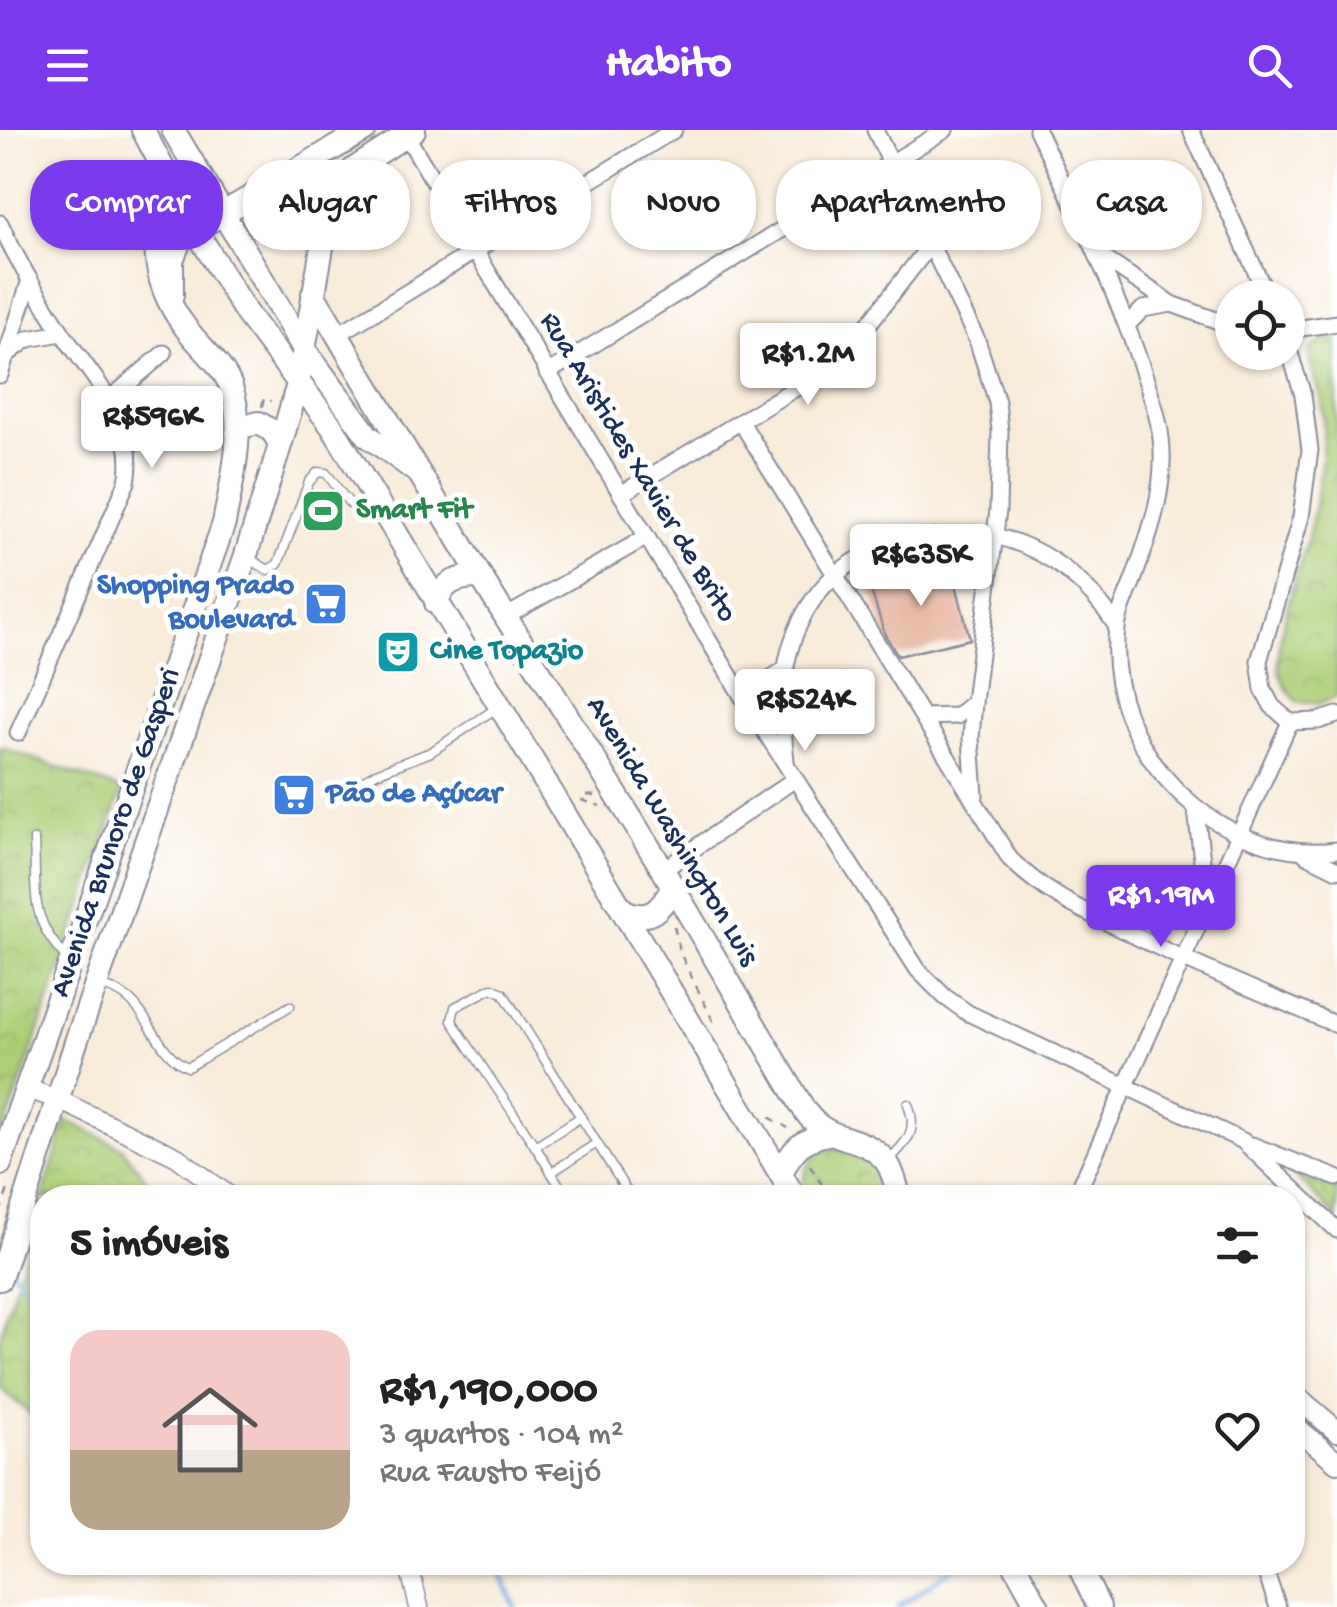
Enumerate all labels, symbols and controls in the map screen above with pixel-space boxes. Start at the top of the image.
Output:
icon: menu [40,38,95,93]
icon: search [1242,38,1297,93]
text: Habito [606,39,731,92]
chip: Comprar [30,160,223,250]
chip: Alugar [243,160,410,250]
chip: Filtros [430,160,591,250]
chip: Novo [611,160,756,250]
chip: Apartamento [776,160,1041,250]
chip: Casa [1061,160,1202,250]
map controls [1215,280,1305,370]
button: locate [1215,280,1305,370]
street label: Rua Aristides Xavier de Brito [530,307,744,629]
pin: R$1.2M [727,323,889,408]
text: R$1.2M [762,336,854,374]
pin: R$596K [71,386,233,471]
text: R$596K [103,399,201,437]
sports icon: Smart Fit [300,488,346,534]
place label: Smart Fit [356,494,475,529]
pin: R$635K [840,524,1002,609]
text: R$635K [872,537,970,575]
place label: Shopping Prado Boulevard [97,570,297,639]
supermarket icon: Shopping Prado Boulevard [303,581,349,627]
theatre icon: Cine Topazio [375,629,421,675]
place label: Cine Topazio [430,635,584,670]
street label: Avenida Brunoro de Gasperi [44,664,190,1002]
pin: R$524K [724,669,886,754]
text: R$524K [757,682,853,720]
street label: Avenida Washington Luis [577,691,766,974]
supermarket icon: Pão de Açúcar [271,772,317,818]
place label: Pão de Açúcar [324,778,505,813]
pin: R$1.19M [1069,865,1253,950]
text: R$1.19M [1108,878,1214,916]
icon: filters [1210,1218,1265,1273]
text: 5 imóveis [70,1221,228,1270]
text: R$1,190,000 [380,1368,598,1417]
icon: home [150,1370,270,1490]
icon: heart [1210,1403,1265,1458]
text: 3 quartos · 104 m² [380,1417,623,1455]
text: Rua Fausto Feijó [380,1455,601,1493]

